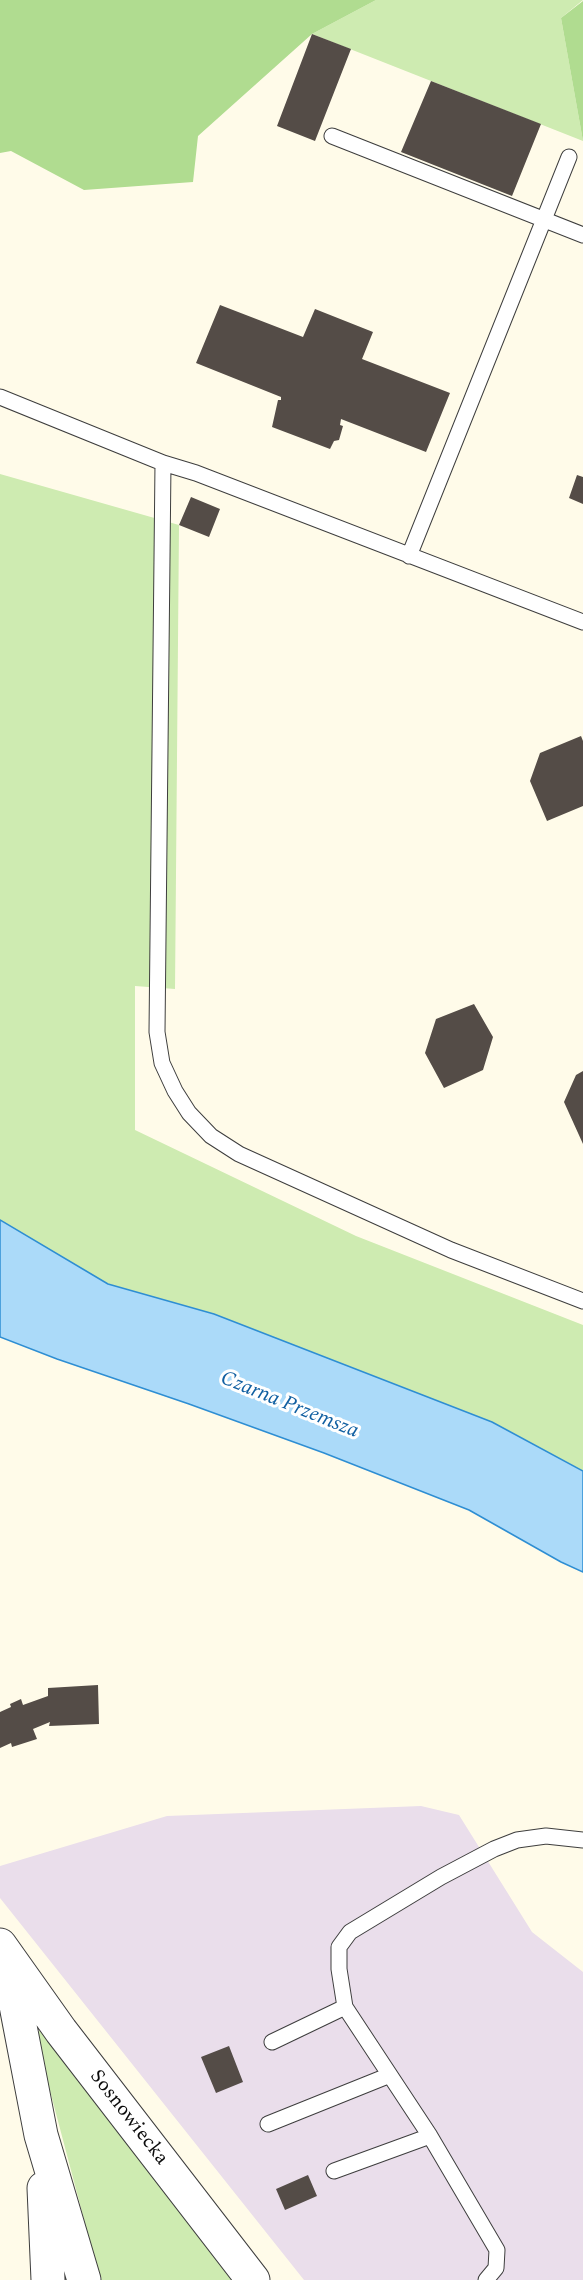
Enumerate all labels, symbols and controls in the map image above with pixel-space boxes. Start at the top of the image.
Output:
water label: Czarna Przemsza [216,1367,362,1445]
street label: Sosnowiecka [83,2066,173,2170]

